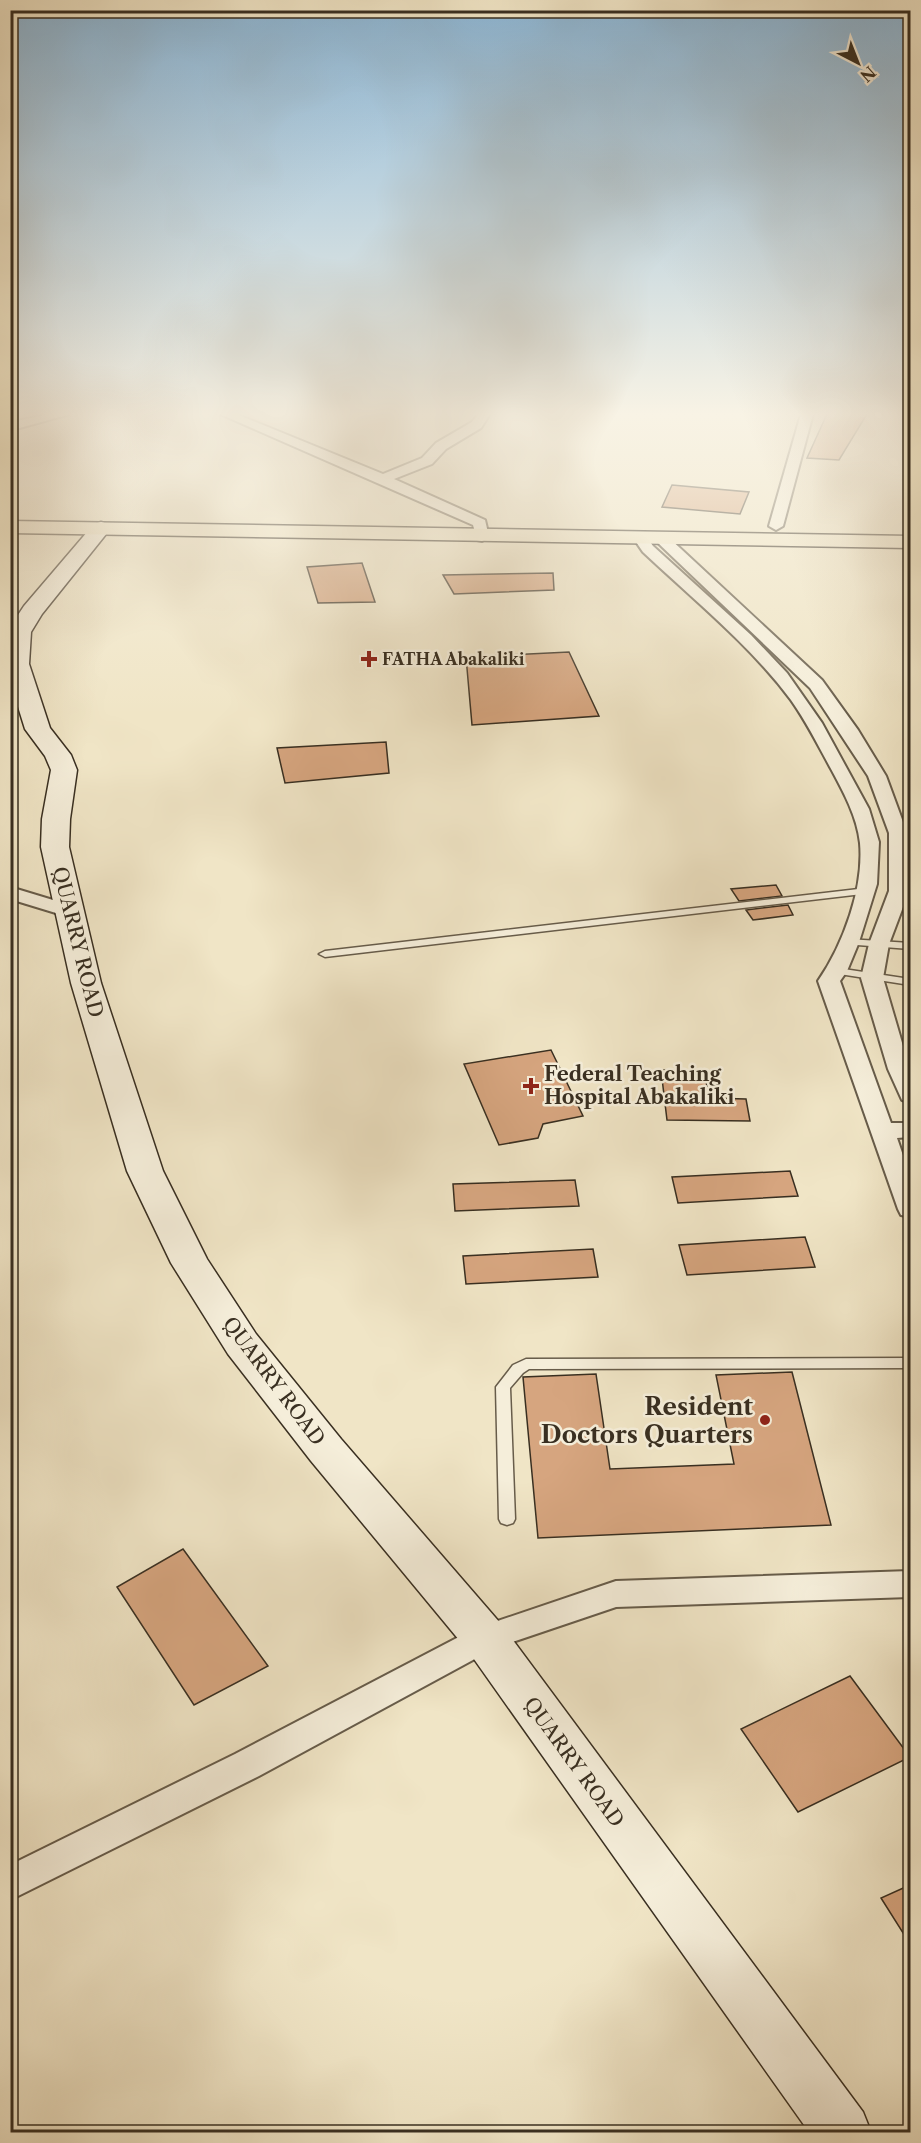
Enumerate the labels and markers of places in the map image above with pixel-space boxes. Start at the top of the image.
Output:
place label: FATHA Abakaliki [382,649,525,669]
marker: FATHA Abakaliki [360,650,378,668]
place label: Federal Teaching Hospital Abakaliki [544,1062,734,1109]
marker: Federal Teaching Hospital Abakaliki [522,1077,540,1095]
place label: Resident Doctors Quarters [541,1392,753,1449]
marker: Resident Doctors Quarters [758,1413,772,1427]

